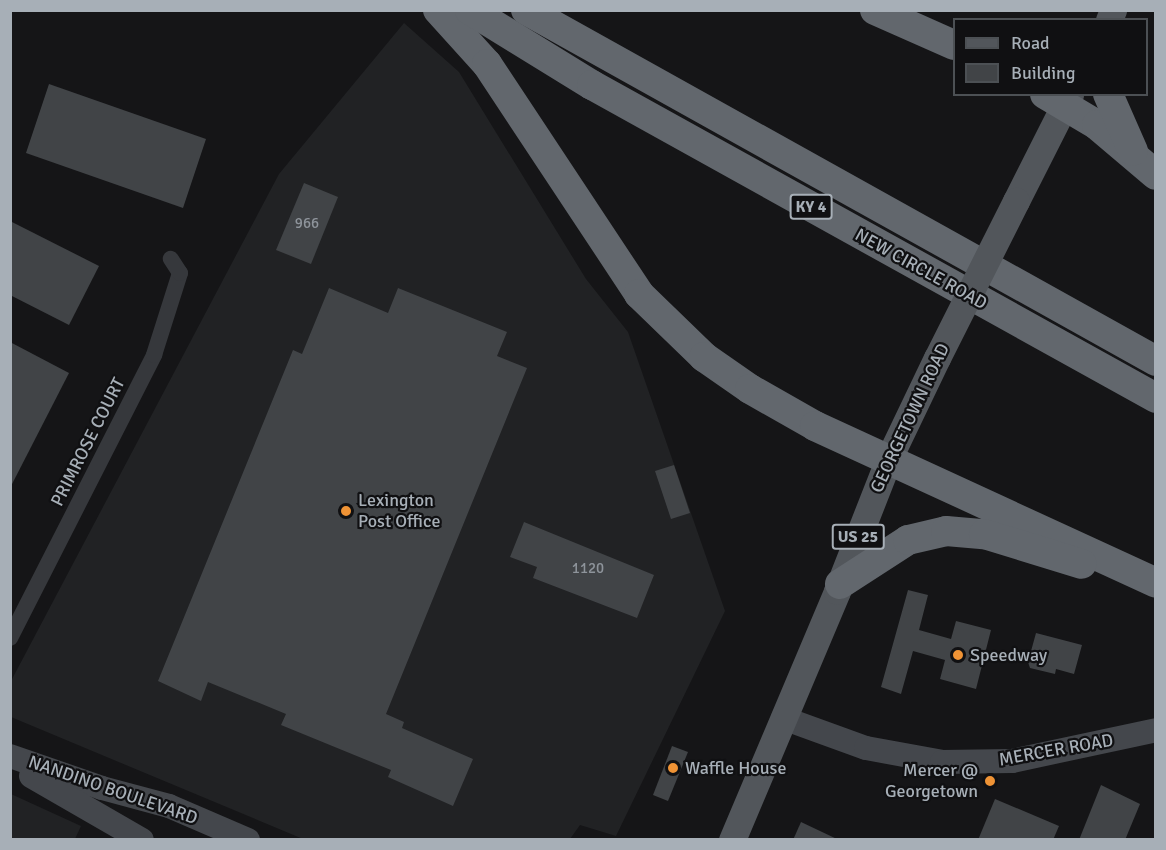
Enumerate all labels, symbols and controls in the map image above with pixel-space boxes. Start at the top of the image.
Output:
legend [953,18,1148,96]
text: Road [1011,32,1050,54]
text: Building [1011,62,1075,84]
road number: KY 4 [788,194,834,220]
house number: 966 [295,215,319,233]
street label: NEW CIRCLE ROAD [851,224,991,314]
street label: GEORGETOWN ROAD [866,340,954,496]
street label: PRIMROSE COURT [46,374,130,510]
place label: Lexington Post Office [358,490,440,532]
marker: Lexington Post Office [339,504,353,518]
road number: US 25 [831,524,885,550]
house number: 1120 [572,560,604,578]
place label: Speedway [970,644,1047,666]
marker: Speedway [951,648,965,662]
street label: MERCER ROAD [997,729,1115,771]
street label: NANDINO BOULEVARD [26,751,200,829]
place label: Waffle House [685,757,786,779]
place label: Mercer @ Georgetown [885,760,978,802]
marker: Waffle House [666,761,680,775]
marker: Mercer @ Georgetown [983,774,997,788]

